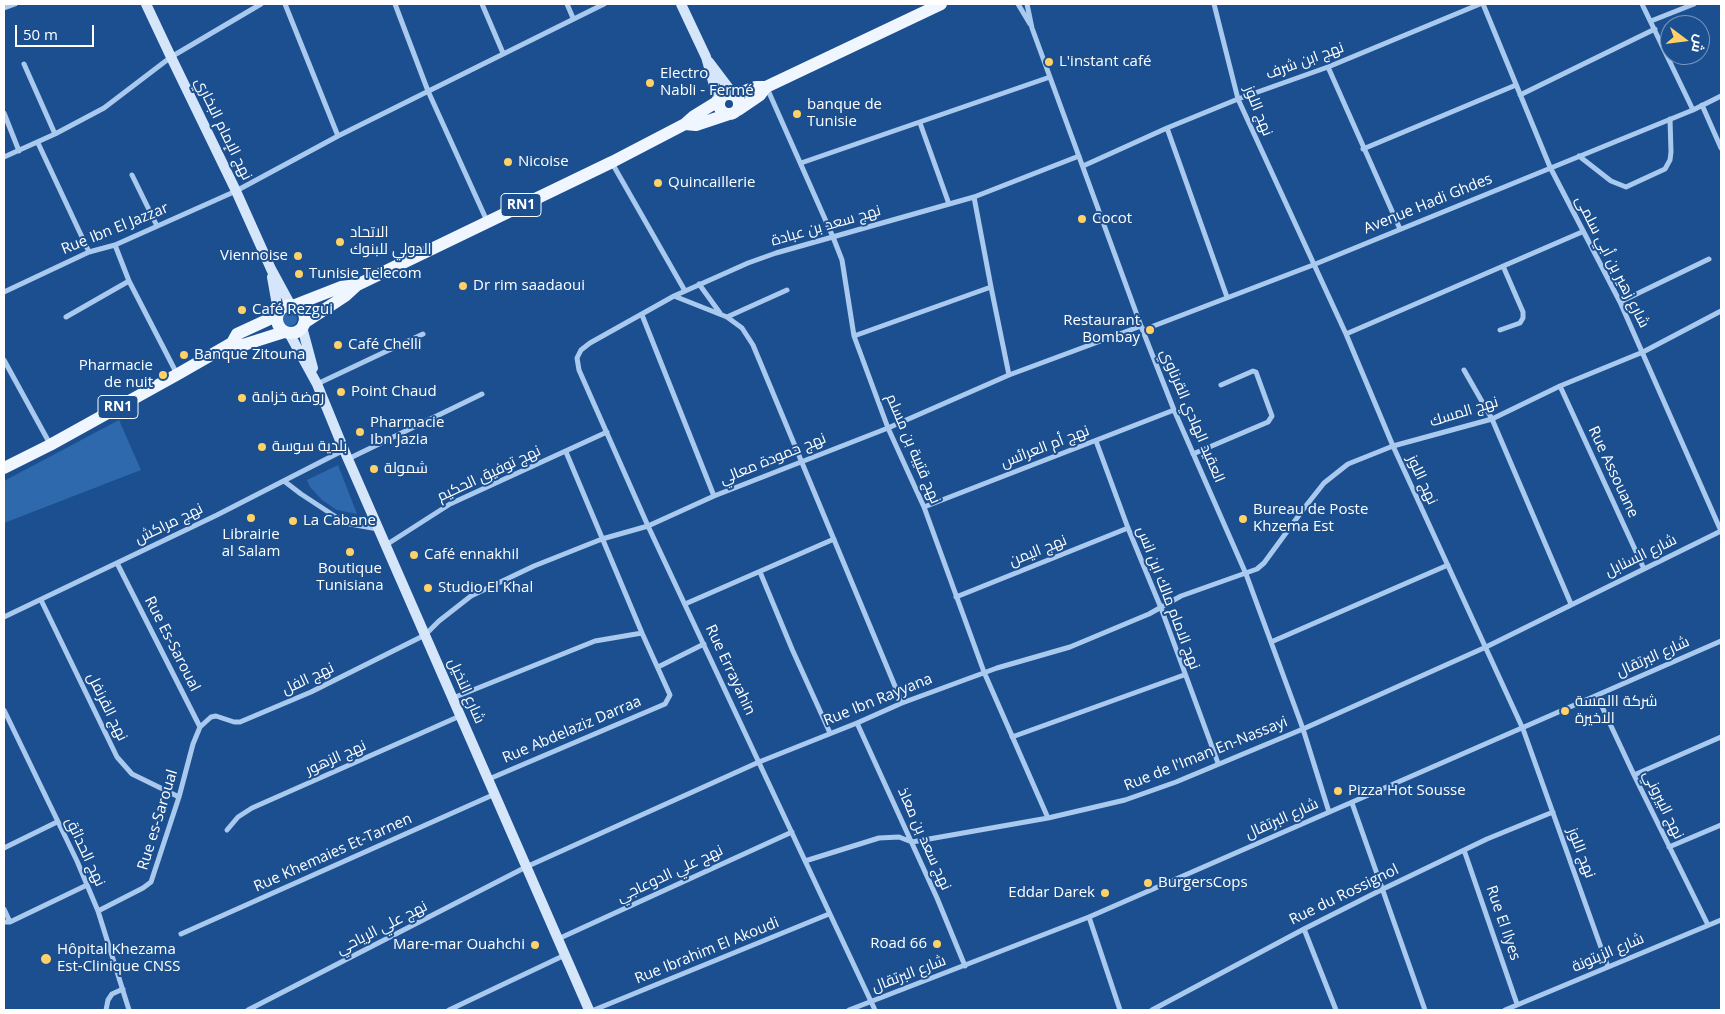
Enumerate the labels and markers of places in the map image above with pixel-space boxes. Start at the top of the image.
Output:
place label: L'instant café [1059,53,1151,71]
marker: L'instant café [1043,56,1055,68]
place label: Electro Nabli - Fermé [660,65,754,100]
marker: Electro Nabli - Fermé [644,77,656,89]
place label: banque de Tunisie [807,96,882,131]
marker: banque de Tunisie [791,108,803,120]
place label: Nicoise [518,153,569,171]
marker: Nicoise [502,156,514,168]
place label: Quincaillerie [668,174,755,192]
marker: Quincaillerie [652,177,664,189]
place label: Cocot [1092,210,1132,228]
marker: Cocot [1076,213,1088,225]
place label: الاتحاد الدولي للبنوك [350,224,432,259]
marker: الاتحاد الدولي للبنوك [334,236,346,248]
place label: Viennoise [220,247,288,265]
marker: Viennoise [292,250,304,262]
place label: Tunisie Telecom [309,265,422,283]
marker: Tunisie Telecom [293,268,305,280]
place label: Dr rim saadaoui [473,277,585,295]
marker: Dr rim saadaoui [457,280,469,292]
place label: Café Rezgui [252,301,333,319]
marker: Café Rezgui [236,304,248,316]
place label: Restaurant Bombay [1063,312,1140,347]
marker: Restaurant Bombay [1144,324,1156,336]
place label: Café Chelli [348,336,422,354]
marker: Café Chelli [332,339,344,351]
place label: Banque Zitouna [194,346,305,364]
marker: Banque Zitouna [178,349,190,361]
place label: Pharmacie de nuit [79,357,153,392]
marker: Pharmacie de nuit [157,369,169,381]
place label: Point Chaud [351,383,437,401]
marker: Point Chaud [335,386,347,398]
place label: روضة خزامة [252,389,324,407]
marker: روضة خزامة [236,392,248,404]
place label: Pharmacie Ibn Jazia [370,414,444,449]
marker: Pharmacie Ibn Jazia [354,426,366,438]
place label: بلدية سوسة [272,438,347,456]
marker: بلدية سوسة [256,441,268,453]
place label: شمولة [384,460,428,478]
marker: شمولة [368,463,380,475]
place label: Bureau de Poste Khzema Est [1253,501,1368,536]
marker: Librairie al Salam [245,512,257,524]
place label: La Cabane [303,512,376,530]
marker: Bureau de Poste Khzema Est [1237,513,1249,525]
marker: La Cabane [287,515,299,527]
place label: Librairie al Salam [222,526,280,561]
marker: Boutique Tunisiana [344,546,356,558]
place label: Café ennakhil [424,546,519,564]
marker: Café ennakhil [408,549,420,561]
place label: Boutique Tunisiana [316,560,384,595]
place label: Studio El Khal [438,579,533,597]
marker: Studio El Khal [422,582,434,594]
place label: شركة االمسة الاخيرة [1575,693,1657,728]
marker: شركة االمسة الاخيرة [1559,705,1571,717]
place label: Pizza Hot Sousse [1348,782,1466,800]
marker: Pizza Hot Sousse [1332,785,1344,797]
place label: BurgersCops [1158,874,1248,892]
marker: BurgersCops [1142,877,1154,889]
place label: Eddar Darek [1008,884,1095,902]
marker: Eddar Darek [1099,887,1111,899]
place label: Road 66 [870,935,927,953]
place label: Mare-mar Ouahchi [393,936,525,954]
marker: Road 66 [931,938,943,950]
marker: Mare-mar Ouahchi [529,939,541,951]
place label: Hôpital Khezama Est-Clinique CNSS [57,941,181,976]
marker: Hôpital Khezama Est-Clinique CNSS [39,952,53,966]

